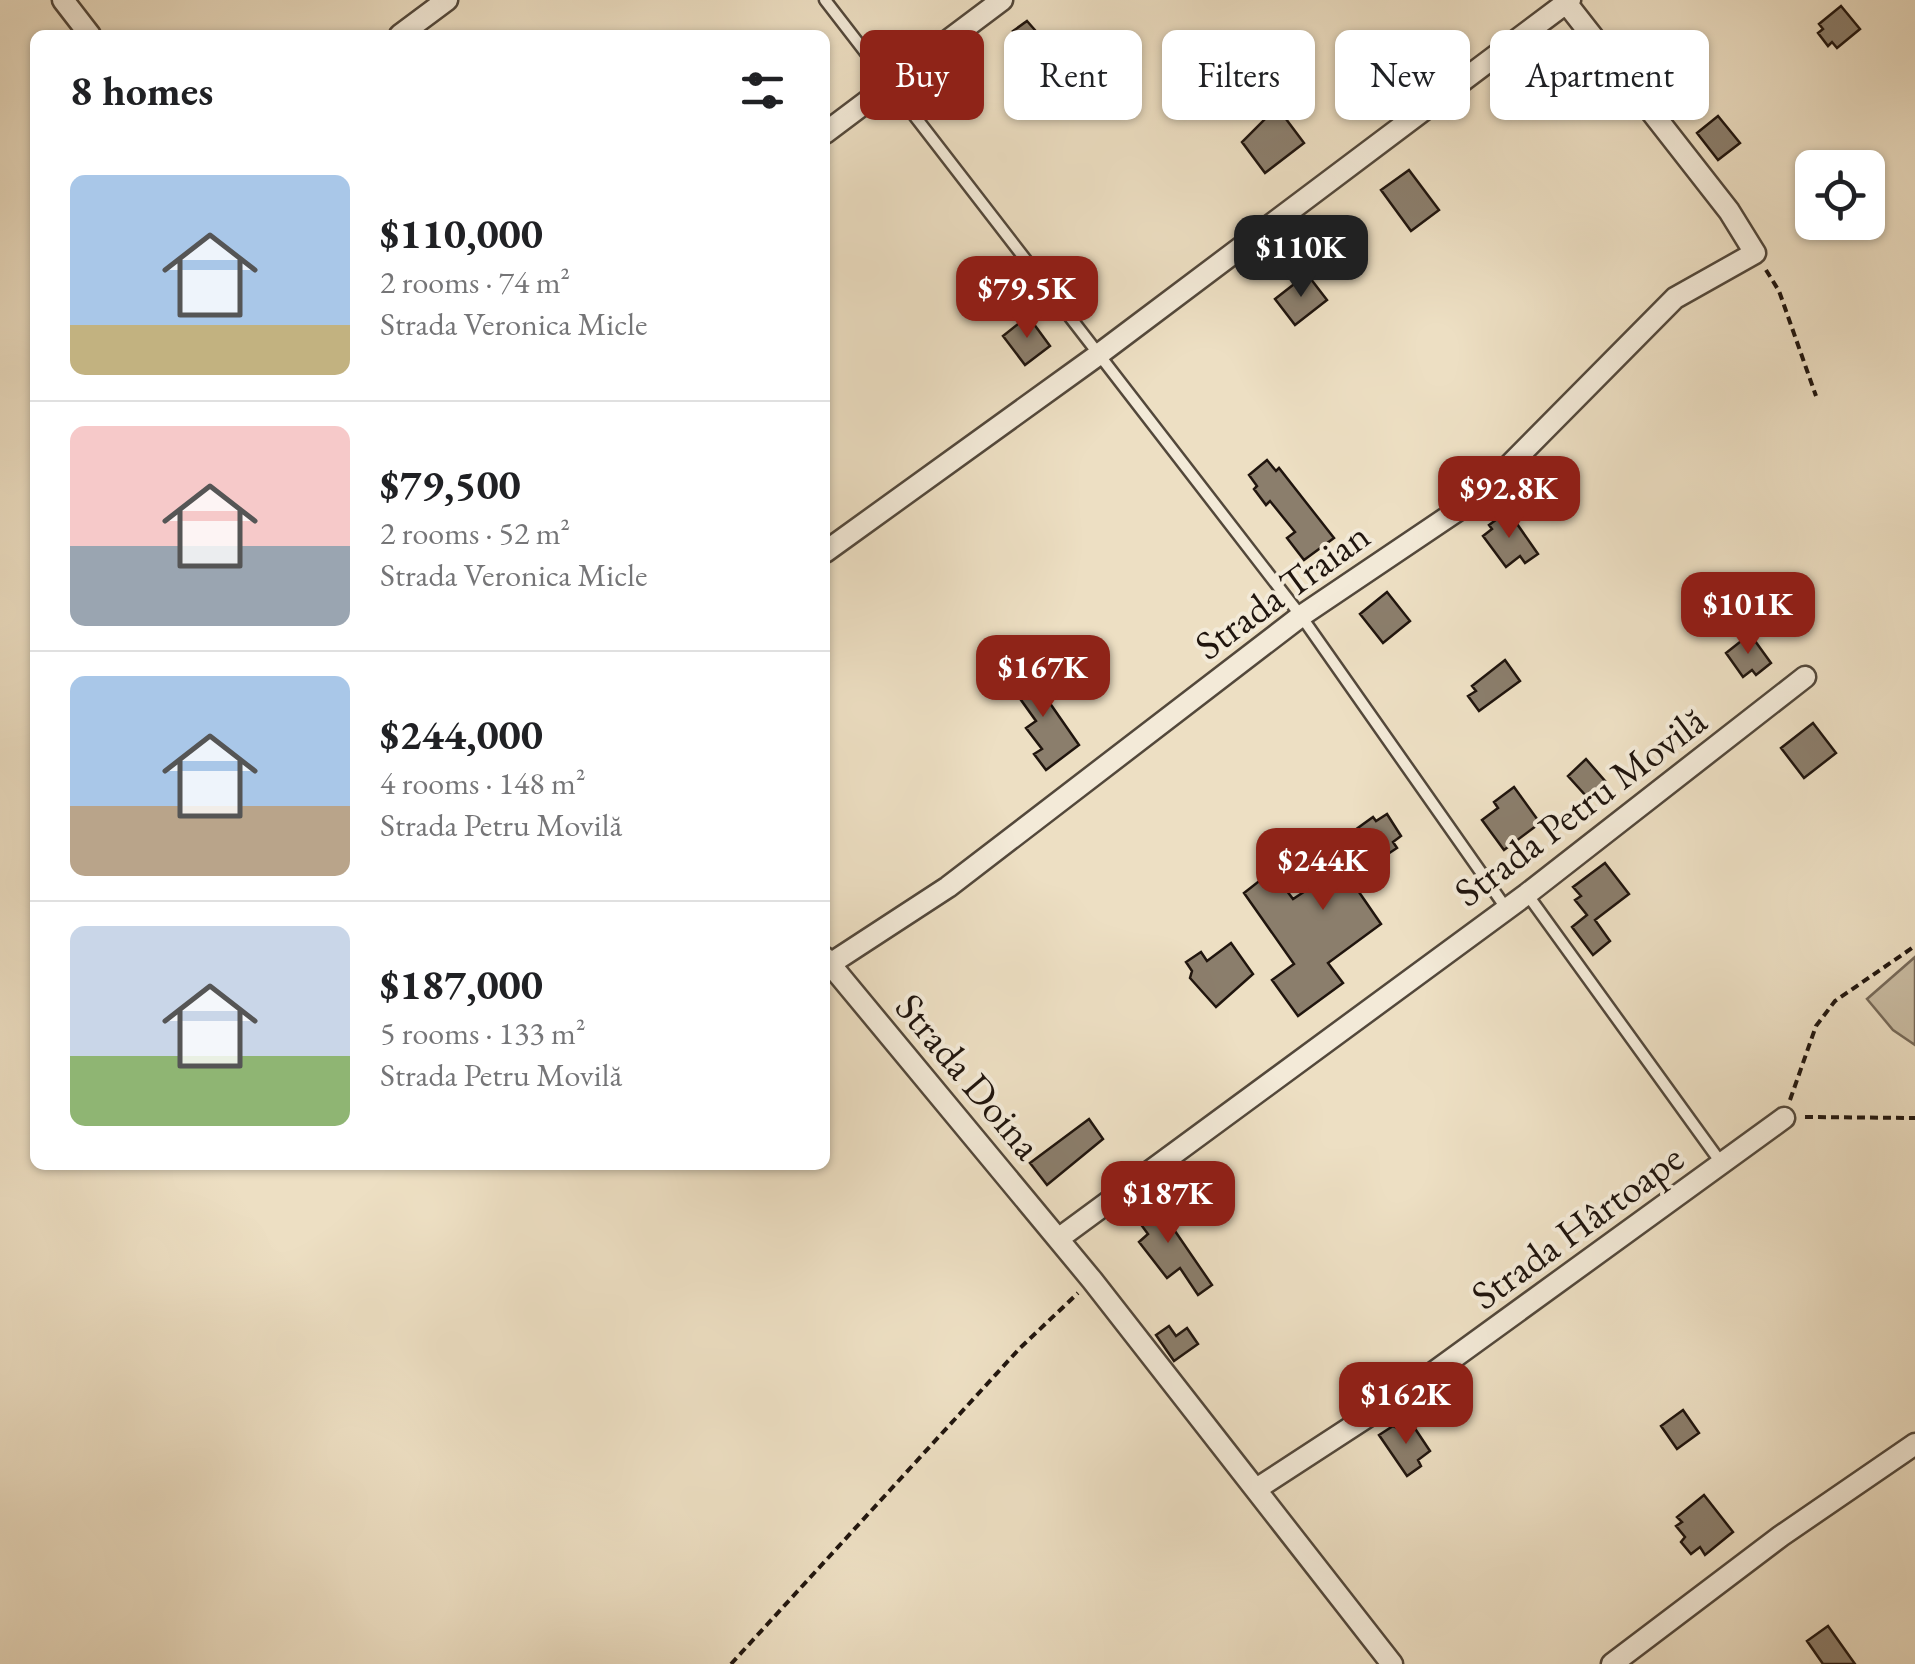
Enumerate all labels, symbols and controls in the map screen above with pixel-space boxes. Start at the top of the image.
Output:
chip: Buy [860,30,984,120]
chip: Rent [1004,30,1142,120]
chip: Filters [1162,30,1315,120]
chip: New [1335,30,1470,120]
chip: Apartment [1490,30,1709,120]
text: 8 homes [70,63,213,118]
icon: filters [735,63,790,118]
map controls [1795,150,1885,240]
button: locate [1795,150,1885,240]
text: $110,000 [380,206,543,261]
icon: home [150,215,270,335]
pin: $110K [1231,215,1371,300]
text: $110K [1256,226,1346,268]
pin: $79.5K [946,256,1108,341]
text: 2 rooms · 74 m² [380,261,570,303]
text: $79.5K [978,267,1076,309]
text: Strada Veronica Micle [380,303,647,345]
pin: $92.8K [1428,456,1590,541]
text: $79,500 [380,457,521,512]
icon: home [150,466,270,586]
text: $92.8K [1460,467,1558,509]
street label: Strada Traian [1184,509,1380,671]
text: 2 rooms · 52 m² [380,512,570,554]
text: Strada Veronica Micle [380,554,647,596]
pin: $101K [1678,572,1818,657]
text: $101K [1703,583,1793,625]
pin: $167K [973,635,1113,720]
text: $167K [998,646,1088,688]
street label: Strada Petru Movilă [1443,694,1717,918]
text: $244,000 [380,707,543,762]
icon: home [150,716,270,836]
text: 4 rooms · 148 m² [380,762,586,804]
text: Strada Petru Movilă [380,804,622,846]
pin: $244K [1253,828,1393,913]
text: $244K [1278,839,1368,881]
text: $187,000 [380,957,543,1012]
icon: home [150,966,270,1086]
street label: Strada Doina [884,982,1054,1170]
text: 5 rooms · 133 m² [380,1012,586,1054]
text: Strada Petru Movilă [380,1054,622,1096]
street label: Strada Hârtoape [1460,1131,1694,1321]
pin: $187K [1098,1161,1238,1246]
text: $187K [1123,1172,1213,1214]
pin: $162K [1336,1362,1476,1447]
text: $162K [1361,1373,1451,1415]

